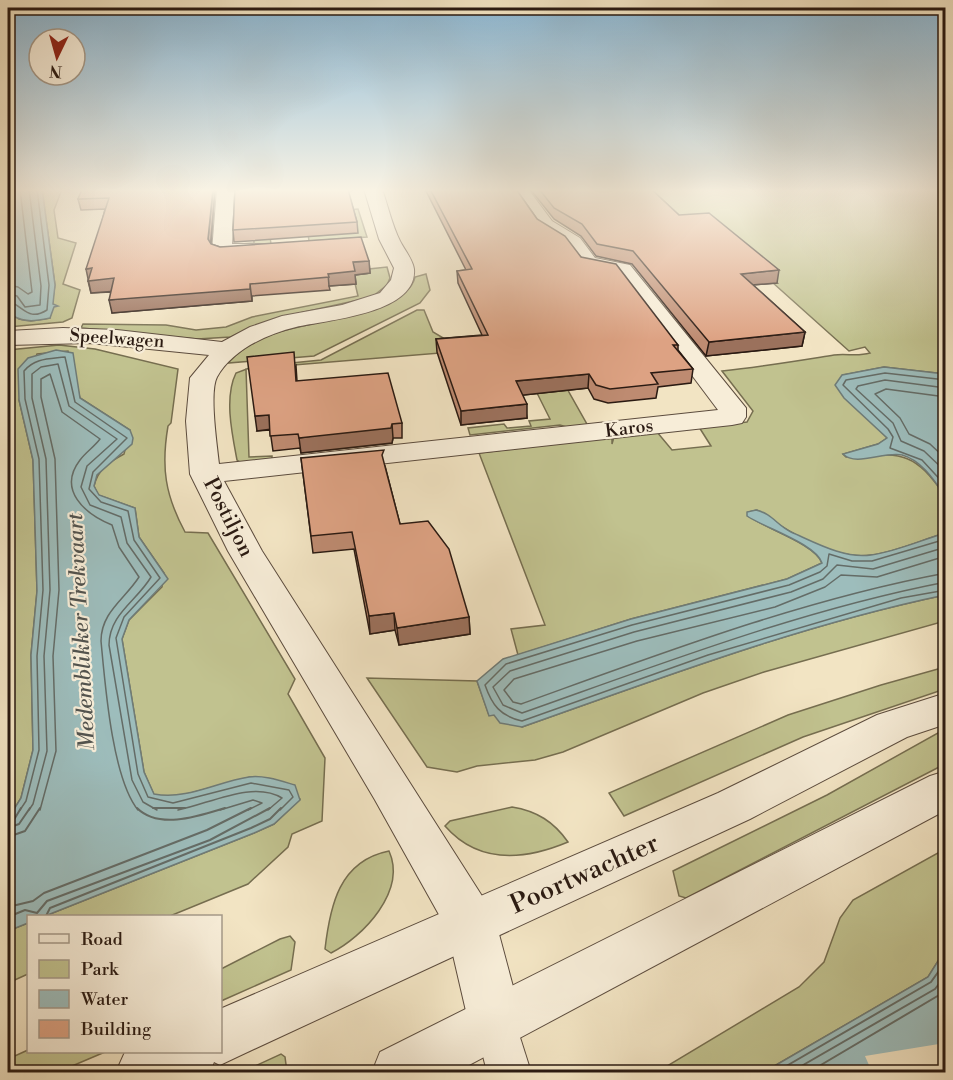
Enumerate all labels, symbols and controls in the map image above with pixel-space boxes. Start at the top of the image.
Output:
north arrow [27,27,87,87]
text: N [48,60,63,81]
street label: Speelwagen [69,324,165,353]
street label: Karos [604,414,655,443]
street label: Postiljon [197,473,259,562]
water label: Medemblikker Trekvaart [62,512,101,751]
street label: Poortwachter [505,827,664,921]
legend [27,915,222,1053]
text: Road [81,928,124,951]
text: Park [81,958,120,981]
text: Water [80,988,129,1011]
text: Building [80,1018,152,1041]

